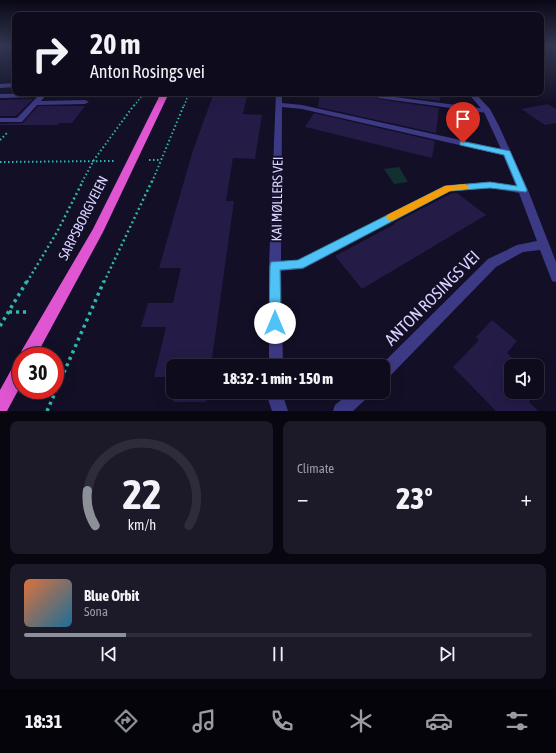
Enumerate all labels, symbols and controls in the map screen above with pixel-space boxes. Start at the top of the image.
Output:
icon: right [24,28,76,80]
text: 20 m [90,28,140,60]
text: Anton Rosings vei [90,61,205,82]
pin [446,102,480,143]
icon: arrive [452,108,474,130]
street label: KAI MØLLERS VEI [268,156,286,242]
street label: SARPSBORGVEIEN [55,173,111,263]
street label: ANTON ROSINGS VEI [380,246,484,350]
position arrow [254,302,296,344]
speed limit sign: 30 [12,347,64,399]
map controls [504,359,544,399]
button: sound [504,359,544,399]
text: 18:32 · 1 min · 150 m [223,370,333,387]
text: Climate [297,461,334,476]
text: 22 [122,469,161,517]
text: 23° [396,481,433,515]
text: − [297,485,308,511]
text: + [521,485,532,511]
text: km/h [127,516,156,532]
text: Blue Orbit [84,587,139,604]
text: Sona [84,604,108,619]
icon: previous [98,643,120,665]
icon: pause [267,643,289,665]
icon: next [436,643,458,665]
icon: directions [112,707,140,735]
icon: music [190,707,218,735]
icon: phone [268,707,296,735]
icon: climate [347,707,375,735]
icon: car [425,707,453,735]
icon: filters [503,707,531,735]
text: 18:31 [25,711,62,732]

